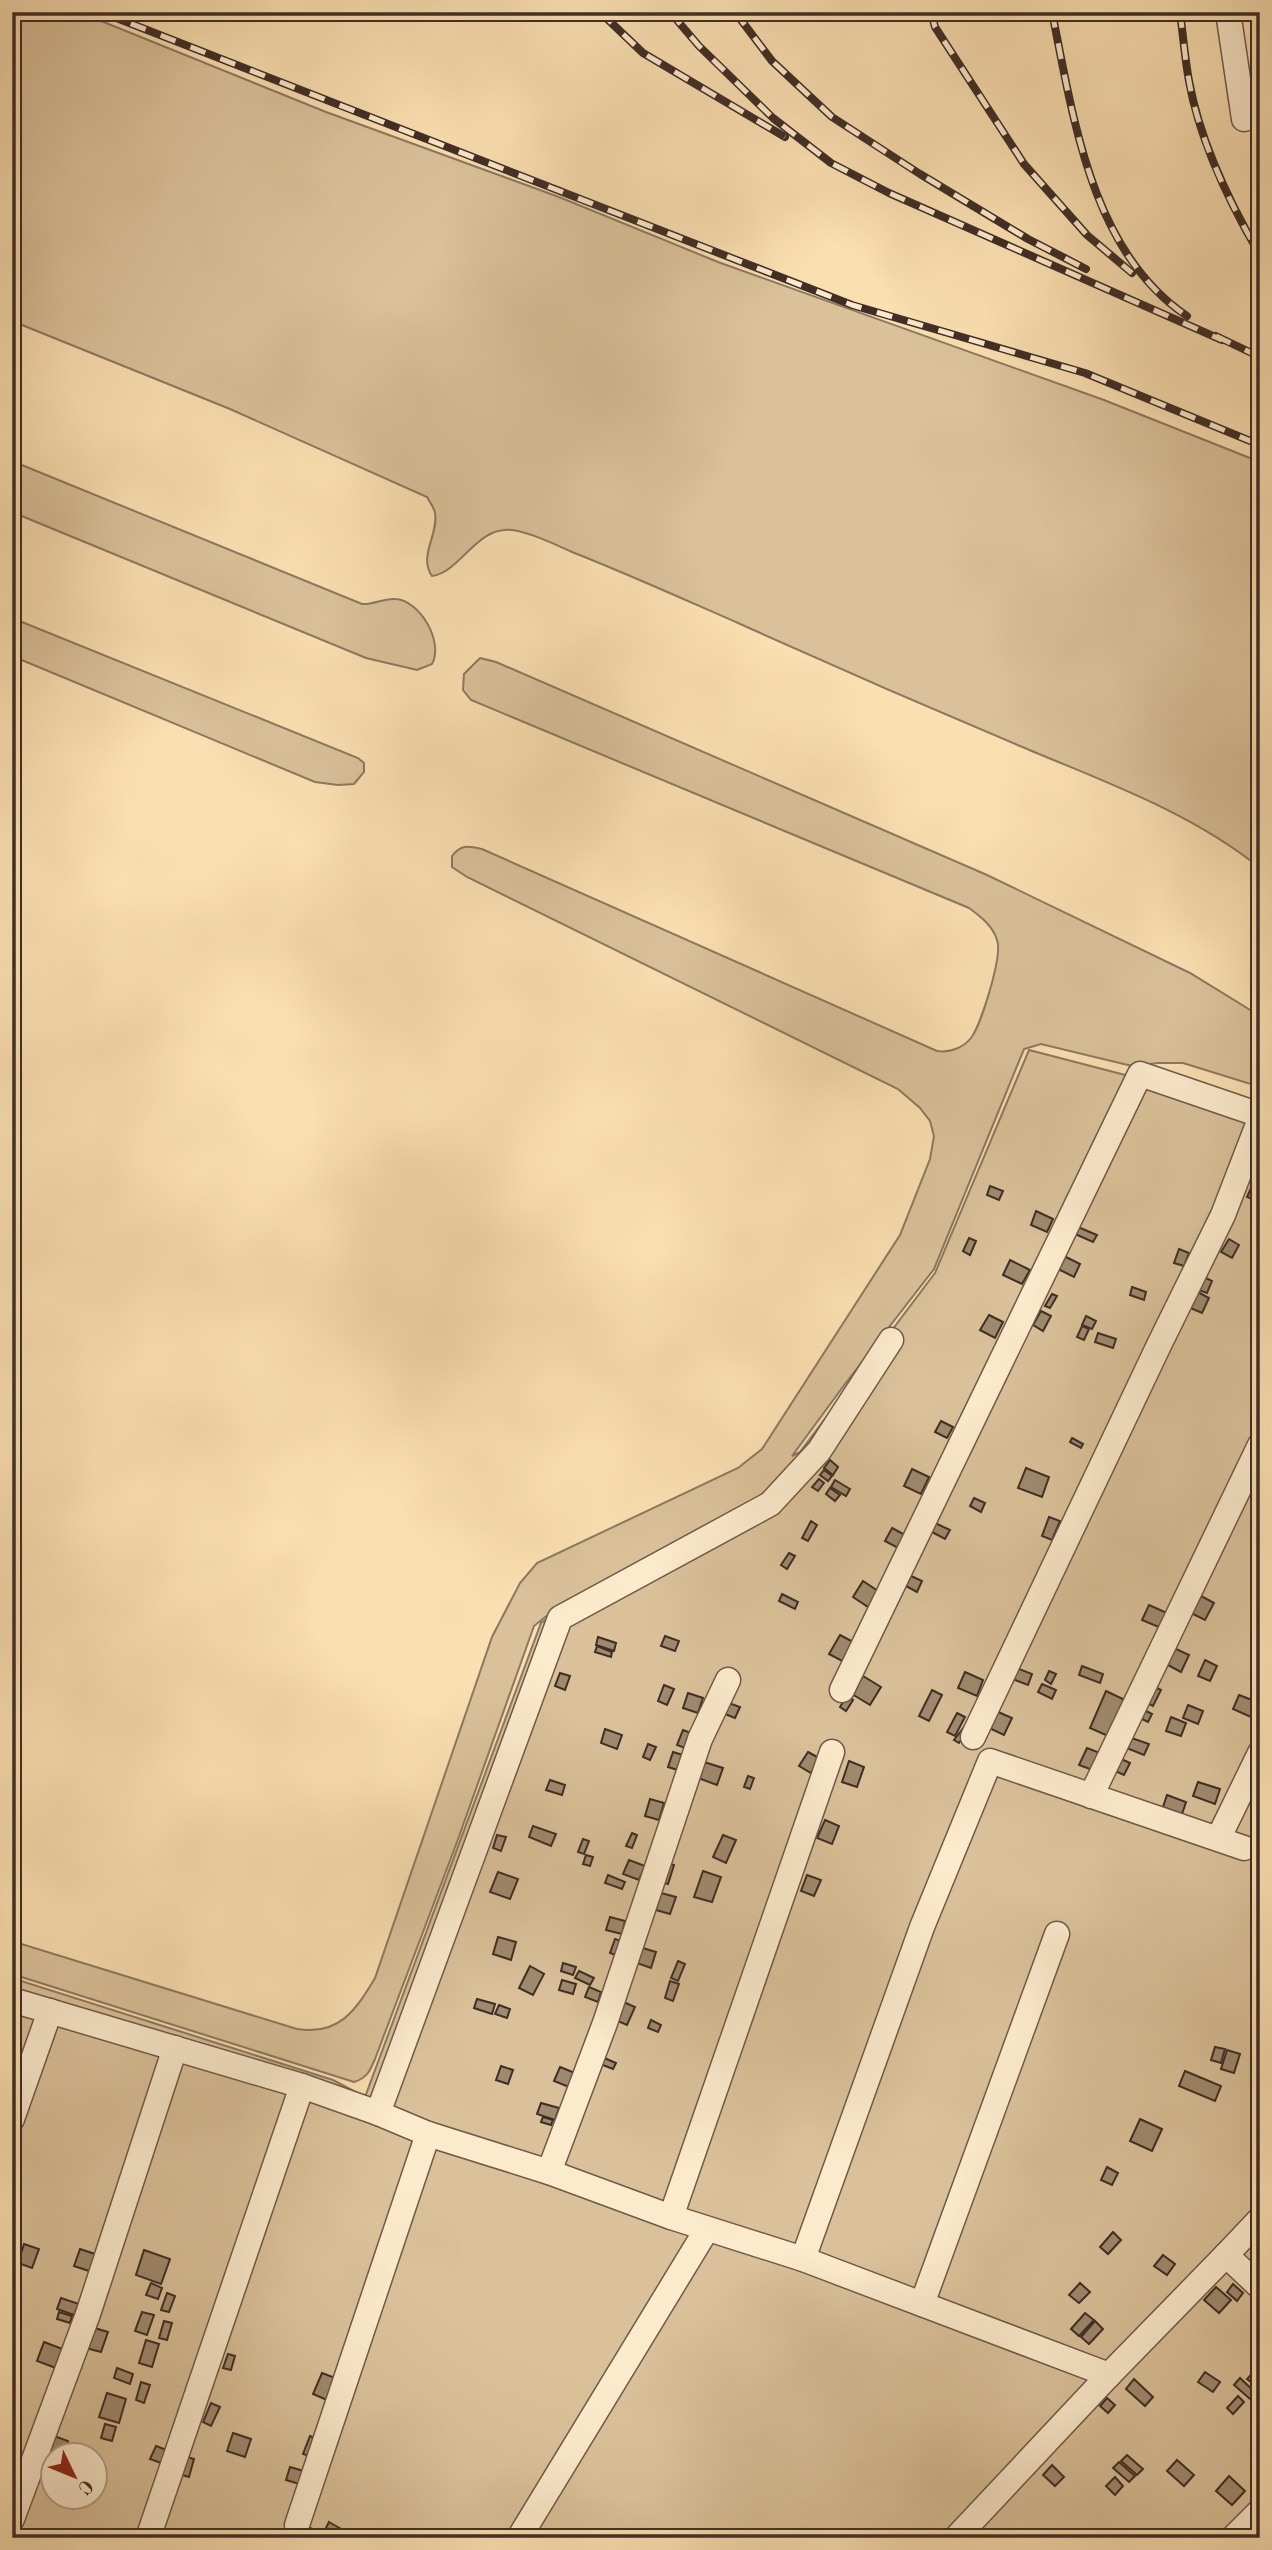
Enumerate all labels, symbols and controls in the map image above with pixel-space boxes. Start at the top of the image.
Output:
north arrow [38,2442,108,2512]
text: С [73,2475,96,2497]

